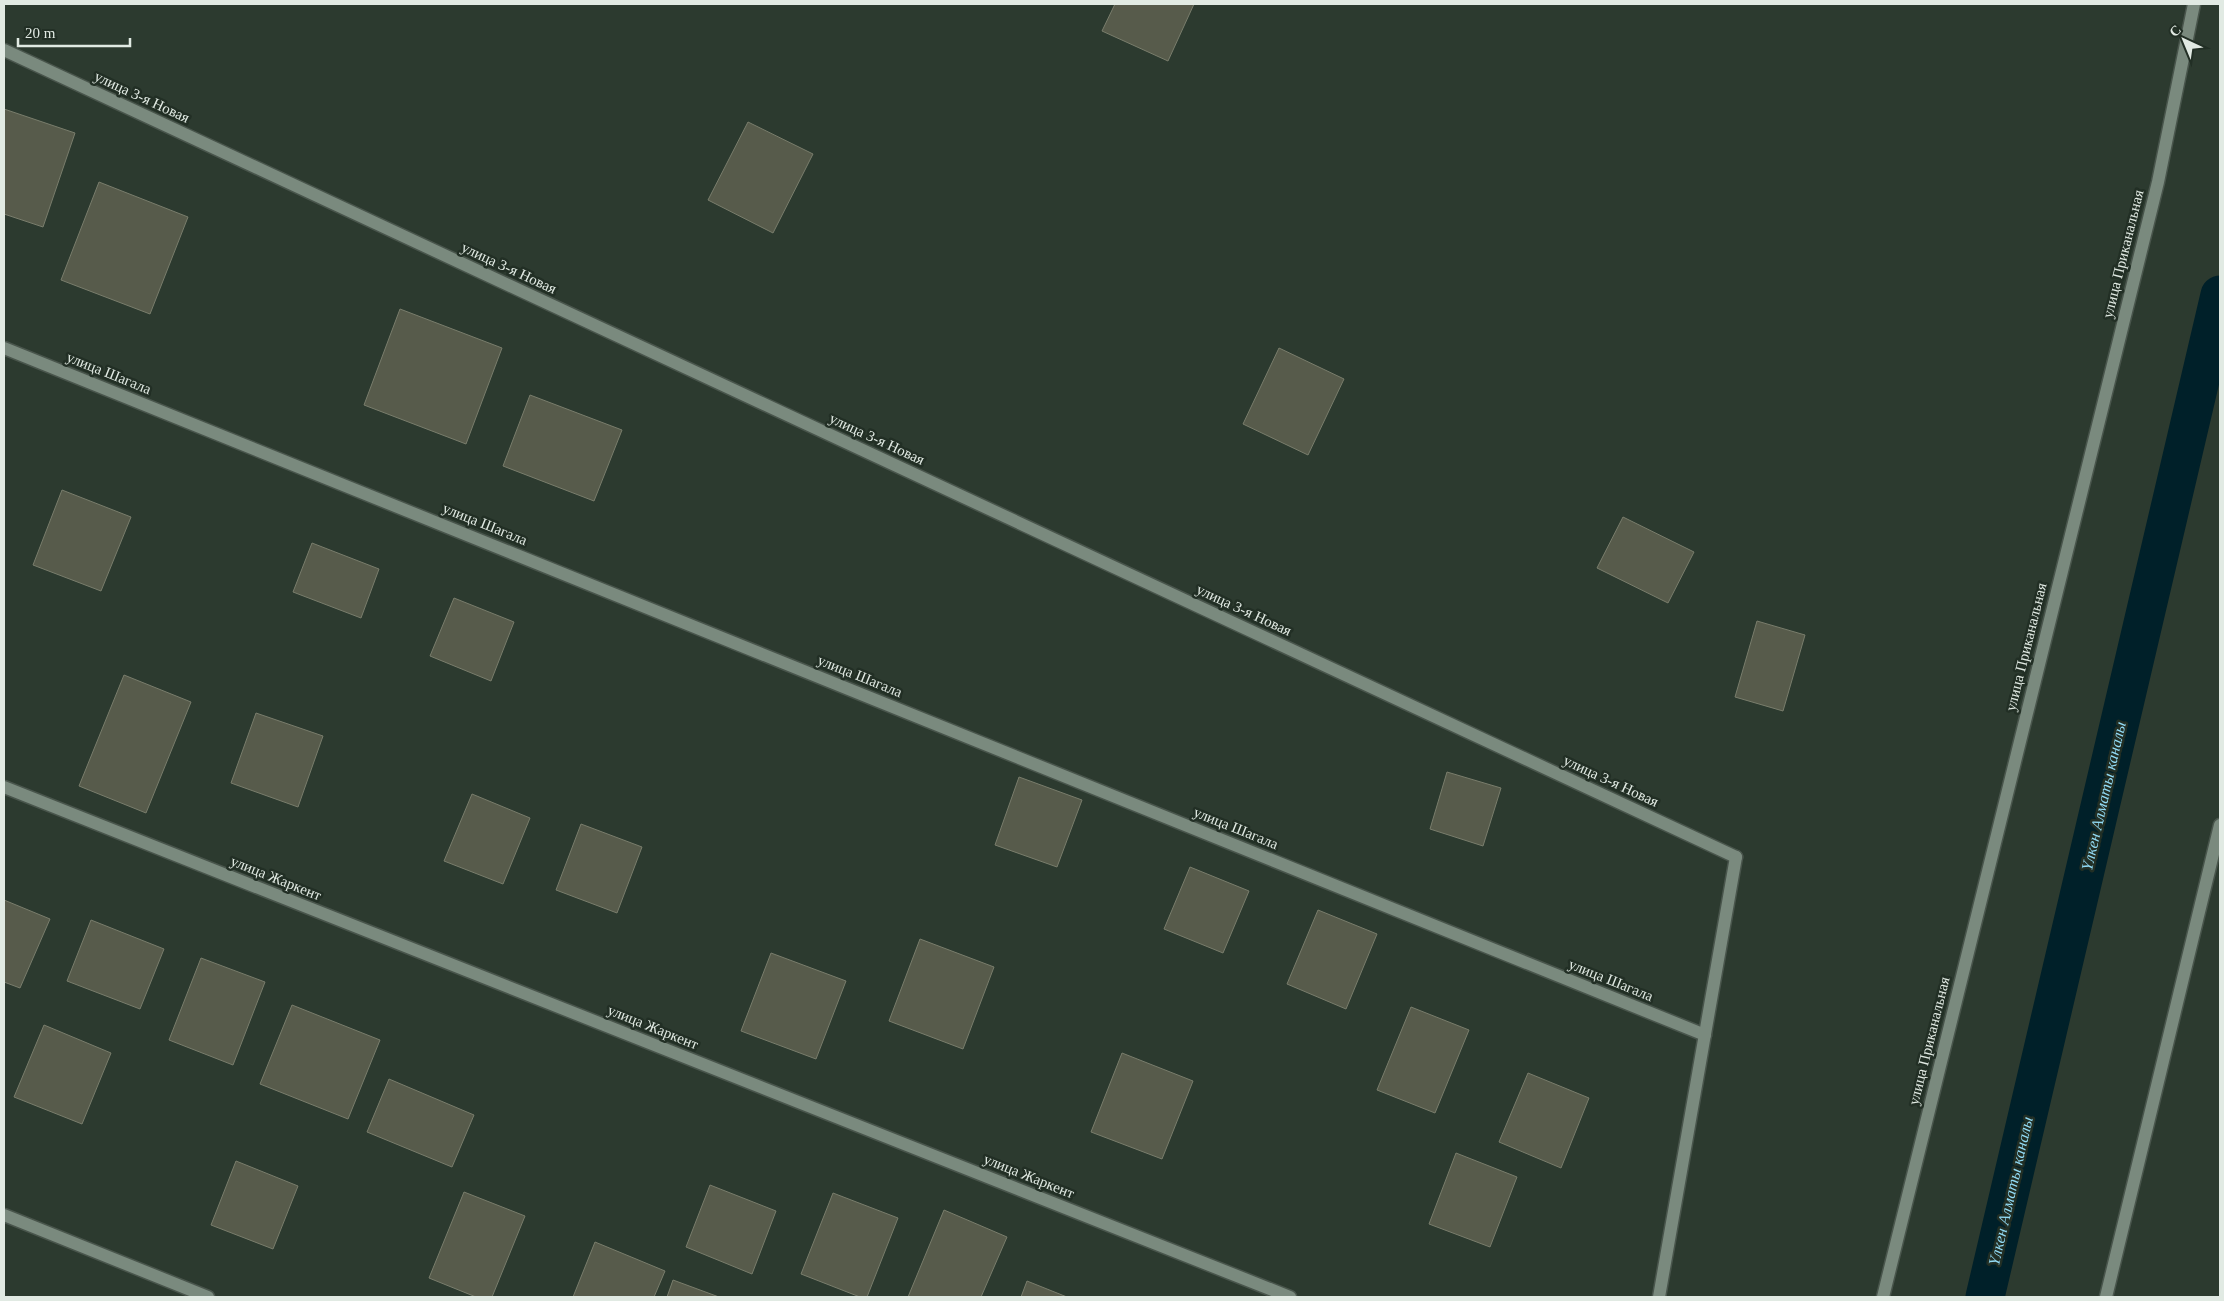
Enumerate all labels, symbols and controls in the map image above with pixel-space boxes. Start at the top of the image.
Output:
scale bar [18,15,130,47]
north arrow [2159,15,2209,65]
text: С [2166,22,2184,40]
text: 20 m [25,25,56,41]
street label: улица 3-я Новая [92,68,192,126]
street label: улица Приканальная [2099,188,2147,320]
street label: улица 3-я Новая [459,239,559,297]
street label: улица Шагала [64,349,154,397]
street label: улица 3-я Новая [827,410,927,468]
street label: улица Шагала [440,500,530,548]
street label: улица 3-я Новая [1194,581,1294,639]
street label: улица Приканальная [2002,581,2050,713]
street label: улица Шагала [815,652,905,700]
water label: Үлкен Алматы каналы [2078,720,2129,872]
street label: улица 3-я Новая [1561,752,1661,810]
street label: улица Шагала [1191,804,1281,852]
street label: улица Жаркент [228,853,324,904]
street label: улица Шагала [1566,956,1656,1004]
street label: улица Приканальная [1905,975,1953,1107]
street label: улица Жаркент [605,1002,701,1053]
water label: Үлкен Алматы каналы [1985,1115,2036,1267]
street label: улица Жаркент [981,1151,1077,1202]

